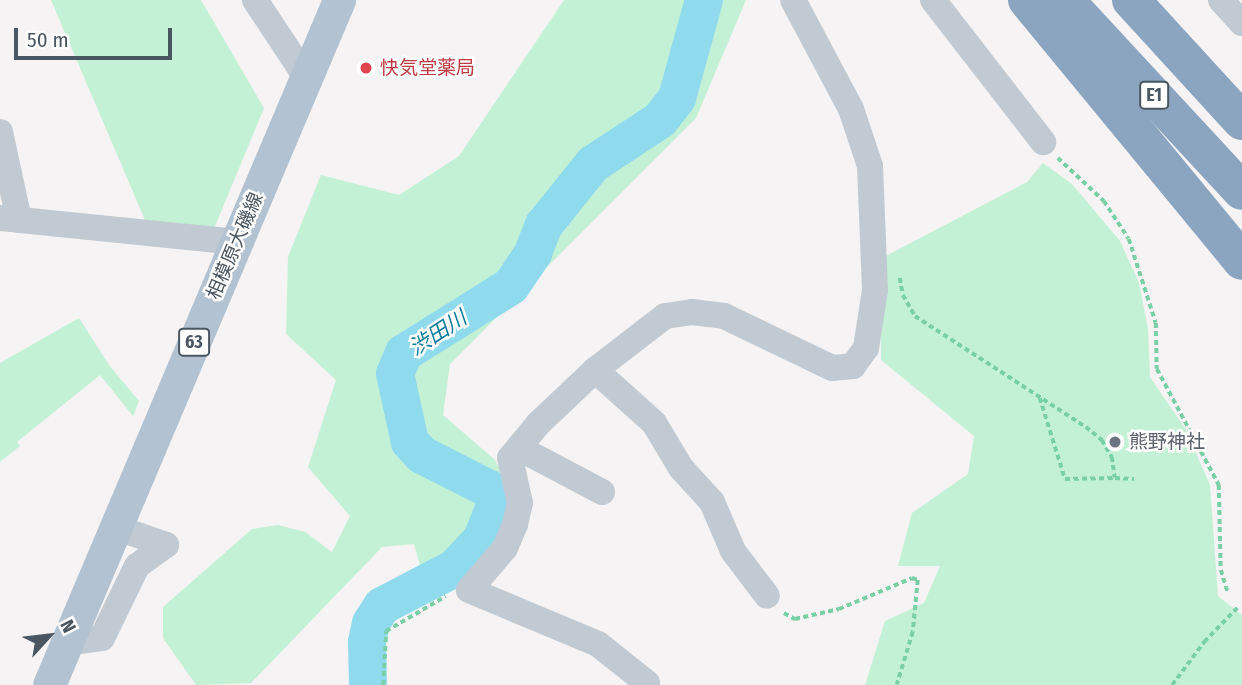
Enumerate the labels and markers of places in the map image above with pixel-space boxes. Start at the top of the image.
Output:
place label: 快気堂薬局 [380,57,475,79]
marker: 快気堂薬局 [358,60,374,76]
place label: 熊野神社 [1129,431,1205,453]
marker: 熊野神社 [1107,434,1123,450]

